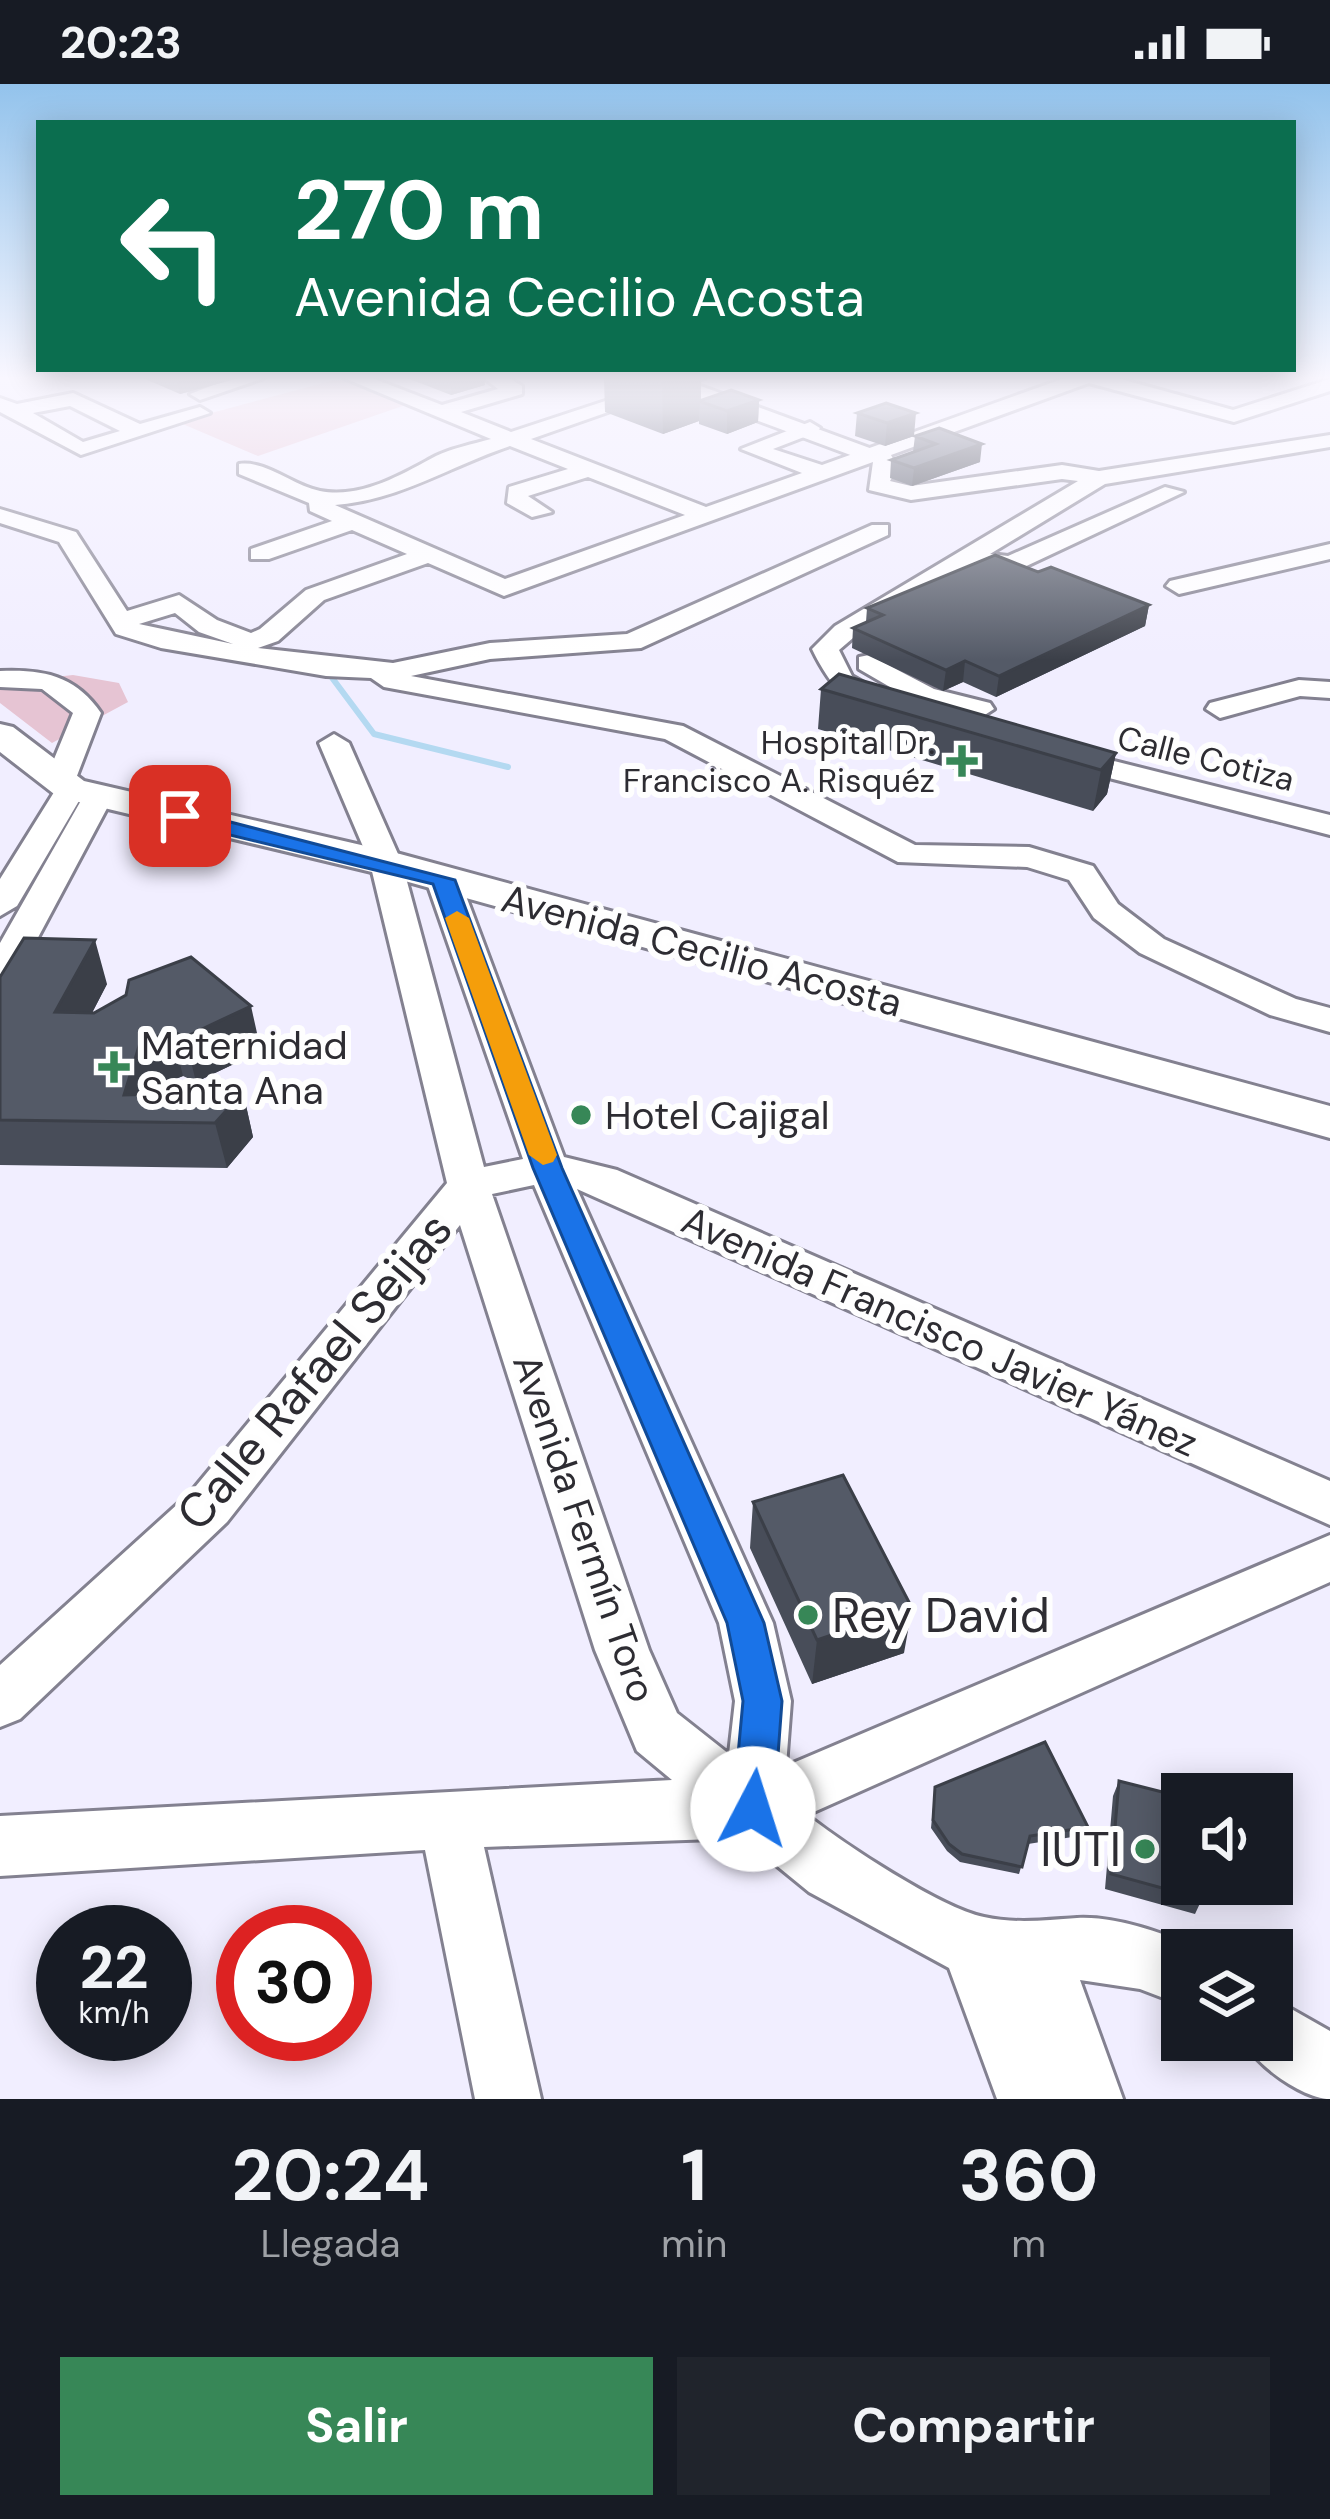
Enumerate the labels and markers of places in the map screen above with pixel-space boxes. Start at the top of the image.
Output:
place label: Hospital Dr. Francisco A. Risquéz [623,721,935,802]
marker: Hospital Dr. Francisco A. Risquéz [946,745,978,777]
pin [129,765,231,867]
place label: Maternidad Santa Ana [141,1020,348,1116]
marker: Maternidad Santa Ana [98,1051,130,1083]
place label: Hotel Cajigal [605,1090,830,1141]
marker: Hotel Cajigal [568,1102,594,1128]
place label: Rey David [832,1584,1050,1647]
marker: Rey David [795,1602,821,1628]
place label: IUTI [1040,1818,1121,1881]
marker: IUTI [1132,1836,1158,1862]

